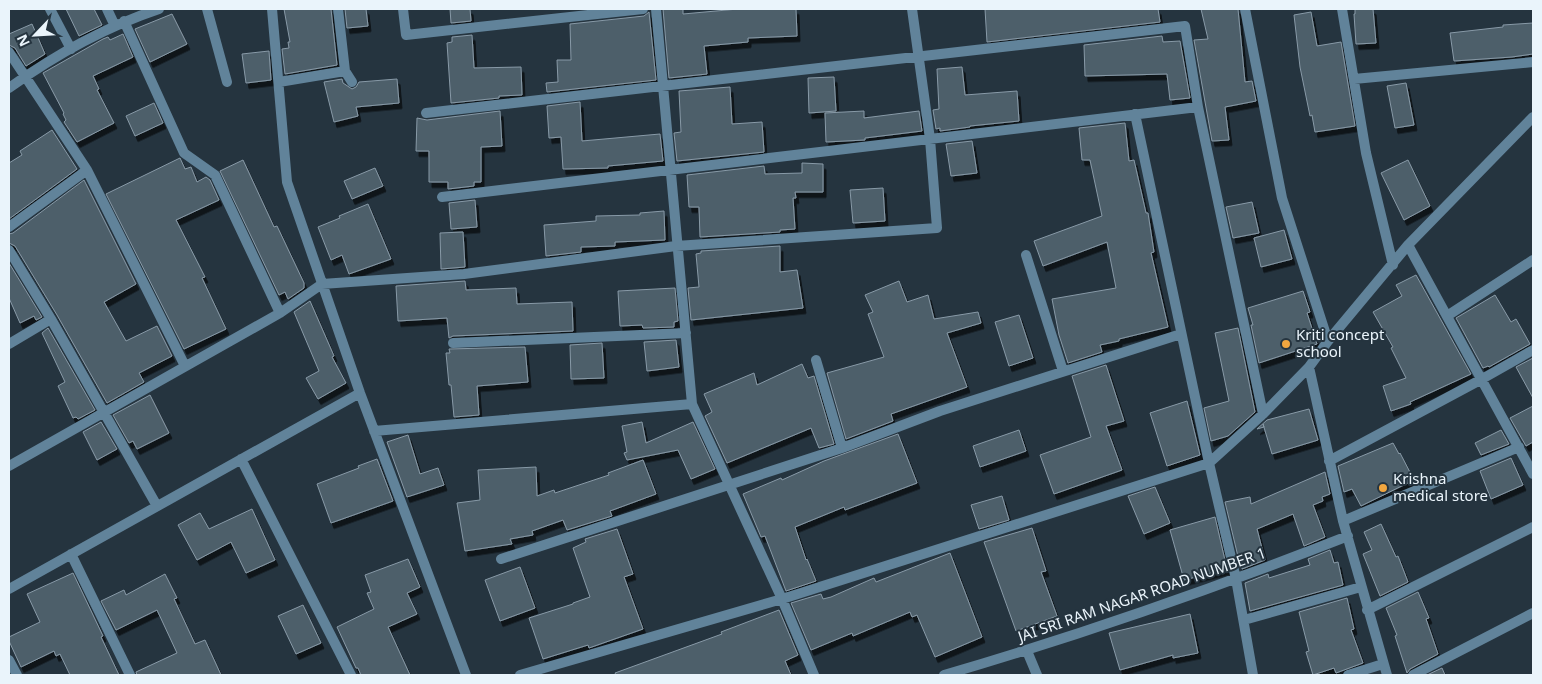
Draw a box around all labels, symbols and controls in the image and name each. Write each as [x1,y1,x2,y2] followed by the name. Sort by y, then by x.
[10,10,60,60] north arrow
[12,32,34,50] text: N
[1296,324,1385,361] place label: Kriti concept school
[1280,338,1292,350] marker: Kriti concept school
[1393,468,1488,505] place label: Krishna medical store
[1377,482,1389,494] marker: Krishna medical store
[1013,542,1268,647] street label: JAI SRI RAM NAGAR ROAD NUMBER 1

